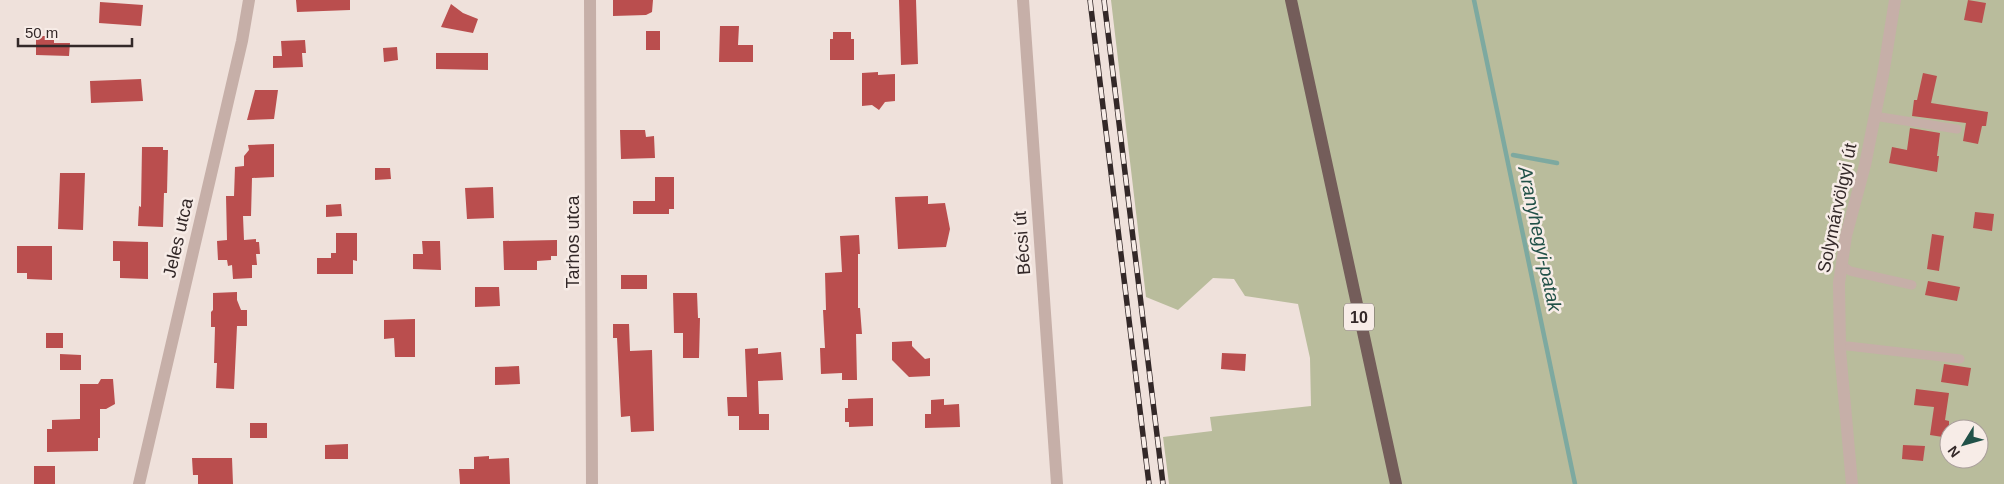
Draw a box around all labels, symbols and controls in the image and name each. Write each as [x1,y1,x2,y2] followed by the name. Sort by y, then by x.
[18,15,131,47] scale bar
[25,24,58,41] text: 50 m
[1813,141,1861,275] street label: Solymárvölgyi út
[1514,164,1566,315] water label: Aranyhegyi-patak
[563,194,583,289] street label: Tarhos utca
[159,195,197,280] street label: Jeles utca
[1010,210,1034,276] street label: Bécsi út
[1344,304,1374,330] road number: 10
[1939,419,1989,469] north arrow
[1944,443,1963,461] text: N

